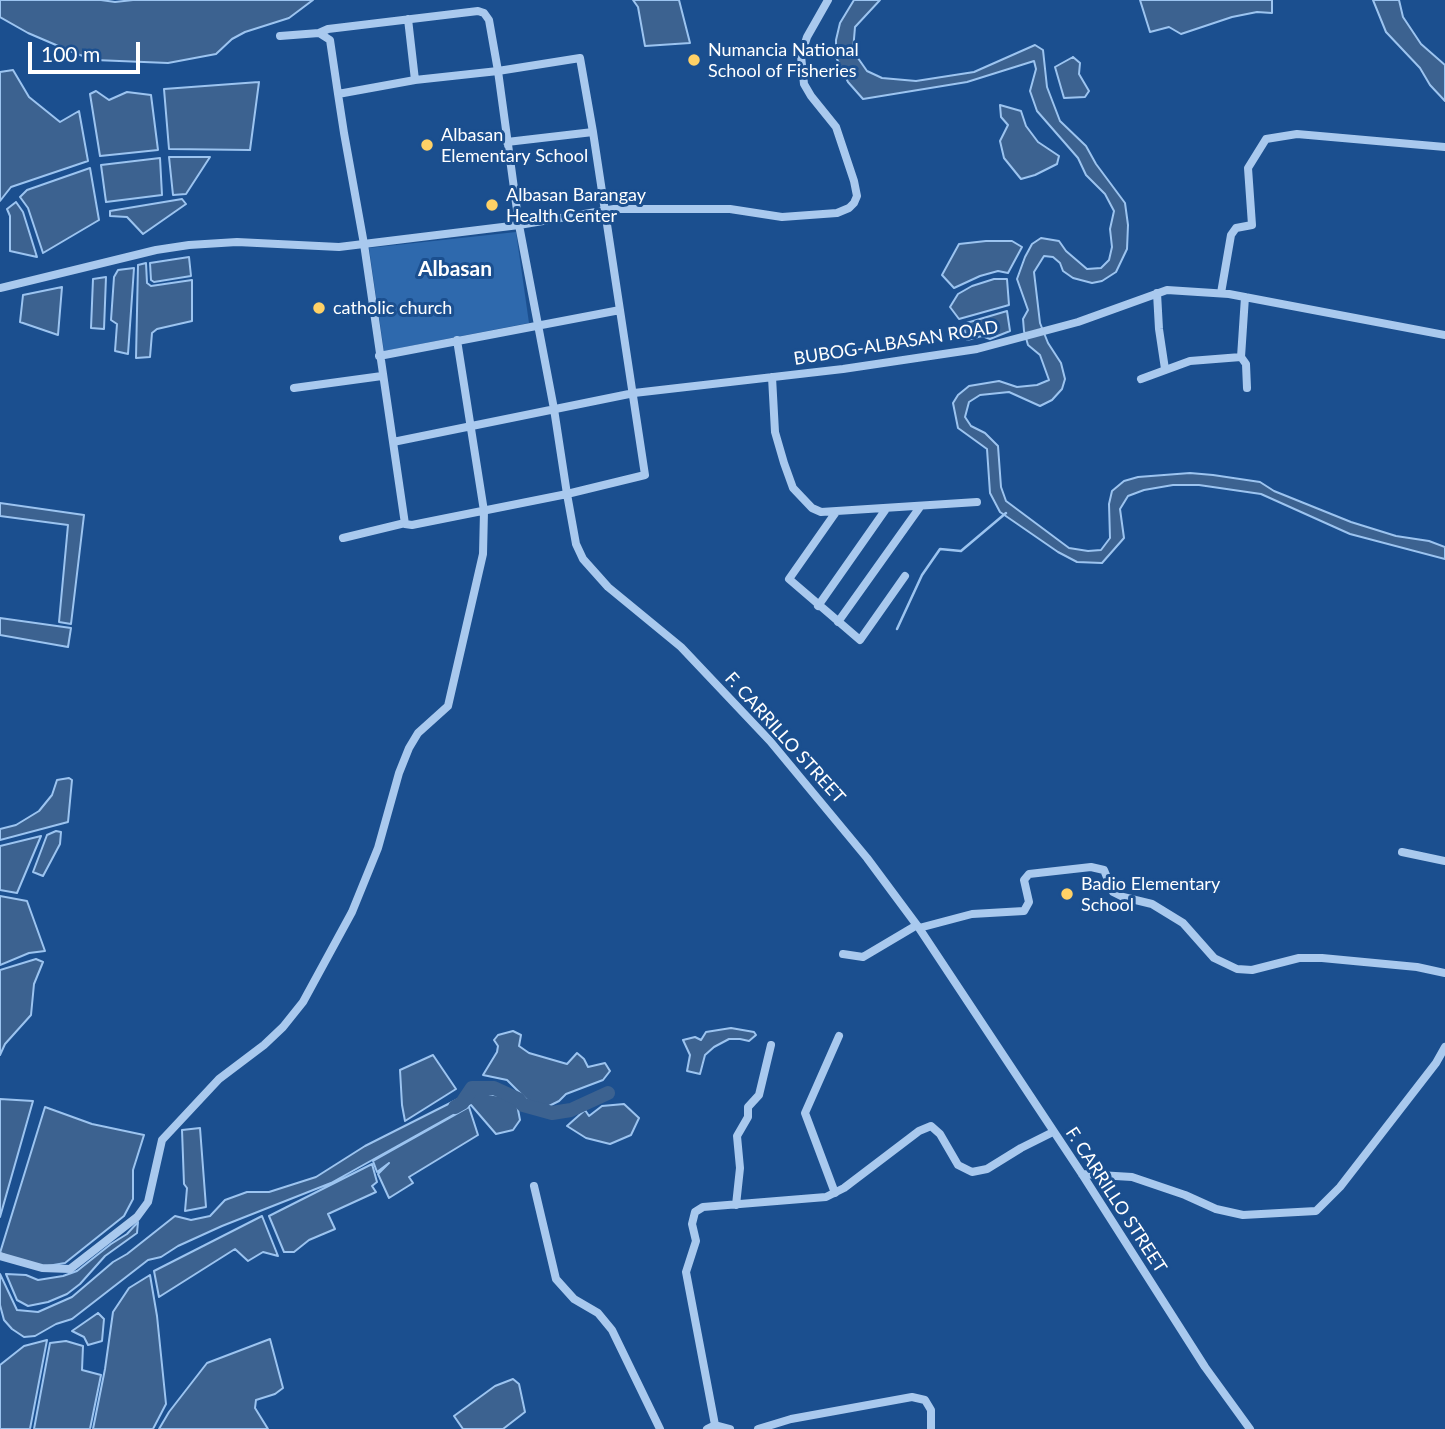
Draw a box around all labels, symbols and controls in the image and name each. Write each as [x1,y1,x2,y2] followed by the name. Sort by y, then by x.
[32,28,144,72] scale bar
[708,39,859,82] place label: Numancia National School of Fisheries
[41,41,100,66] text: 100 m
[686,52,702,68] marker: Numancia National School of Fisheries
[441,124,588,166] place label: Albasan Elementary School
[419,137,435,153] marker: Albasan Elementary School
[506,184,646,227] place label: Albasan Barangay Health Center
[484,197,500,213] marker: Albasan Barangay Health Center
[418,256,492,282] district label: Albasan
[333,297,452,319] place label: catholic church
[311,300,327,316] marker: catholic church
[792,316,1000,370] street label: BUBOG-ALBASAN ROAD
[720,668,850,808] street label: F. CARRILLO STREET
[1081,873,1220,916] place label: Badio Elementary School
[1059,886,1075,902] marker: Badio Elementary School
[1061,1123,1171,1277] street label: F. CARRILLO STREET

